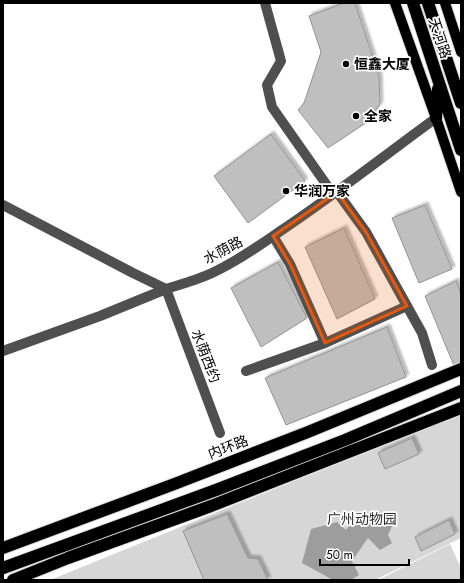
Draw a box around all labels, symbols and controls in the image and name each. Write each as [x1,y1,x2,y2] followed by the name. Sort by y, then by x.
[424,15,456,61] street label: 天河路
[354,54,410,74] place label: 恒鑫大厦
[341,59,351,69] marker: 恒鑫大厦
[364,106,392,126] place label: 全家
[351,111,361,121] marker: 全家
[294,181,350,201] place label: 华润万家
[281,186,291,196] marker: 华润万家
[200,231,246,269] street label: 水荫路
[187,326,225,386] street label: 水荫西约
[205,430,251,464] street label: 内环路
[327,509,397,529] park label: 广州动物园
[320,541,409,567] scale bar
[326,546,353,564] text: 50 m

